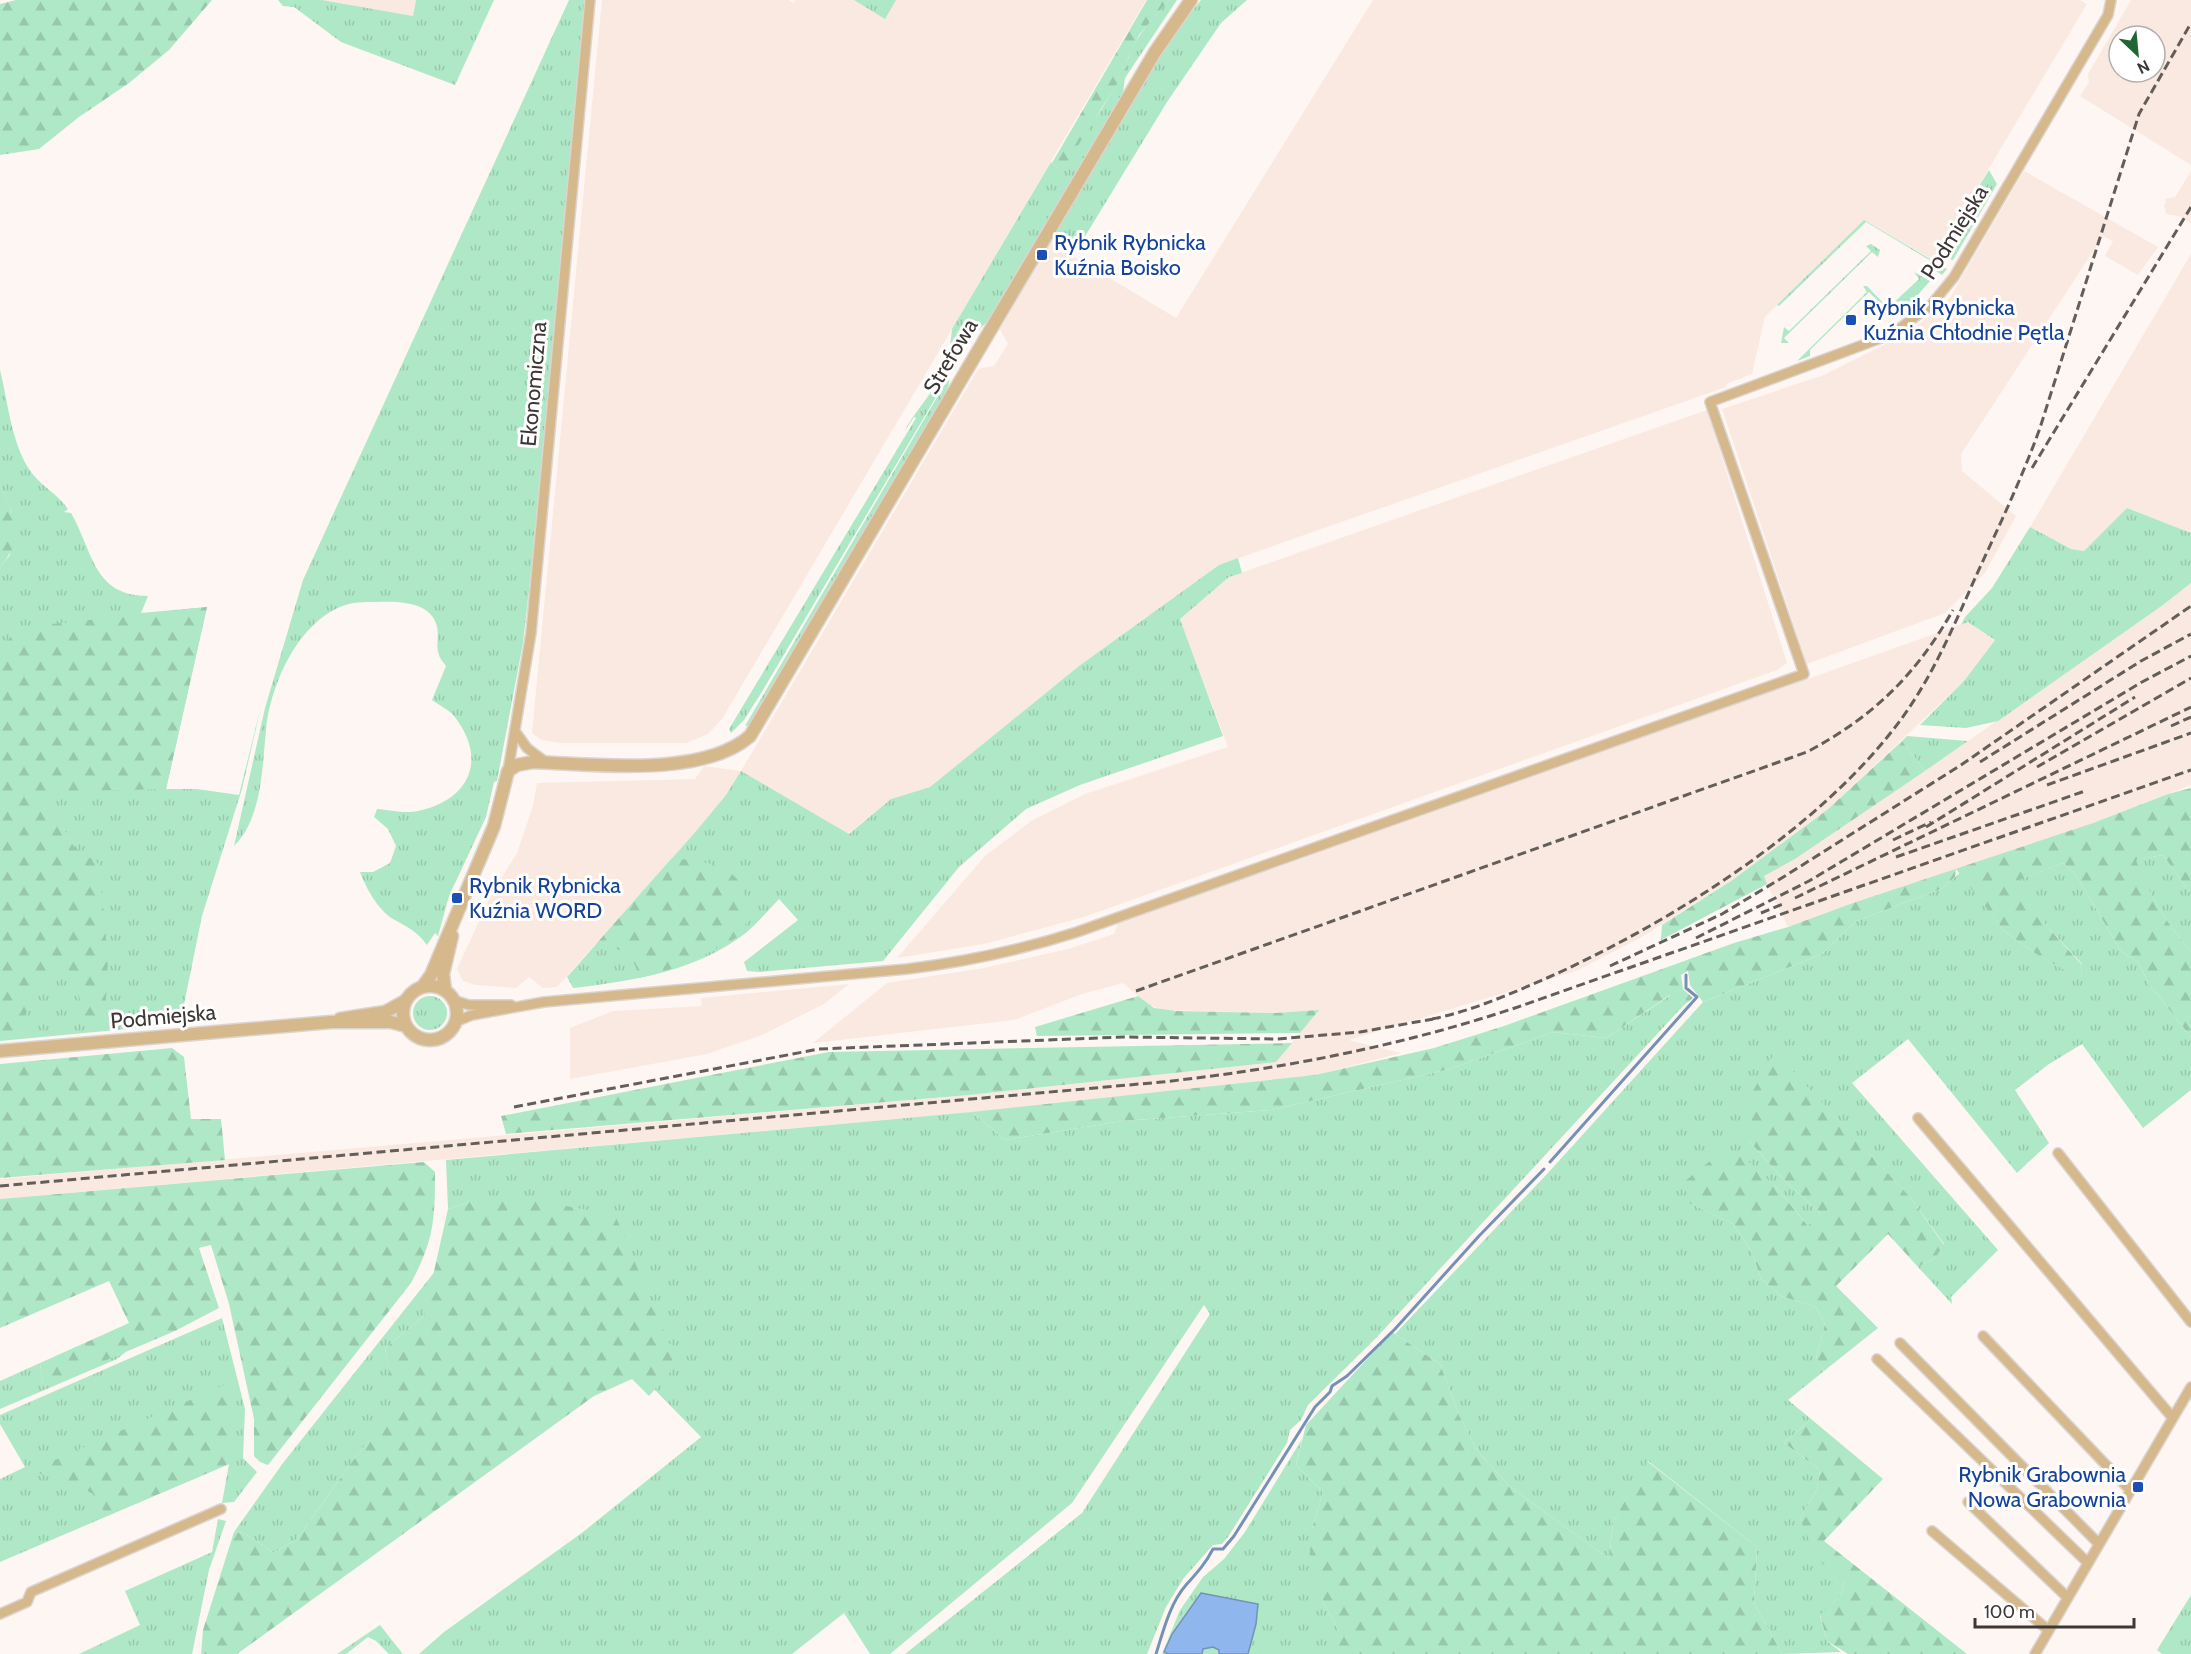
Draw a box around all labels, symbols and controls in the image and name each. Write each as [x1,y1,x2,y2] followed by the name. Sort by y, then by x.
[2107,24,2167,84] north arrow
[2134,56,2153,78] text: N
[1915,180,1994,284] street label: Podmiejska
[1054,229,1206,281] place label: Rybnik Rybnicka Kuźnia Boisko
[1035,248,1049,262] marker: Rybnik Rybnicka Kuźnia Boisko
[1863,294,2065,346] place label: Rybnik Rybnicka Kuźnia Chłodnie Pętla
[917,313,984,399] street label: Strefowa
[1844,313,1858,327] marker: Rybnik Rybnicka Kuźnia Chłodnie Pętla
[515,320,552,448] street label: Ekonomiczna
[469,872,621,924] place label: Rybnik Rybnicka Kuźnia WORD
[450,891,464,905] marker: Rybnik Rybnicka Kuźnia WORD
[109,998,217,1035] street label: Podmiejska
[1958,1461,2126,1513] place label: Rybnik Grabownia Nowa Grabownia
[2131,1480,2145,1494] marker: Rybnik Grabownia Nowa Grabownia
[1975,1591,2134,1629] scale bar
[1984,1601,2035,1623] text: 100 m

